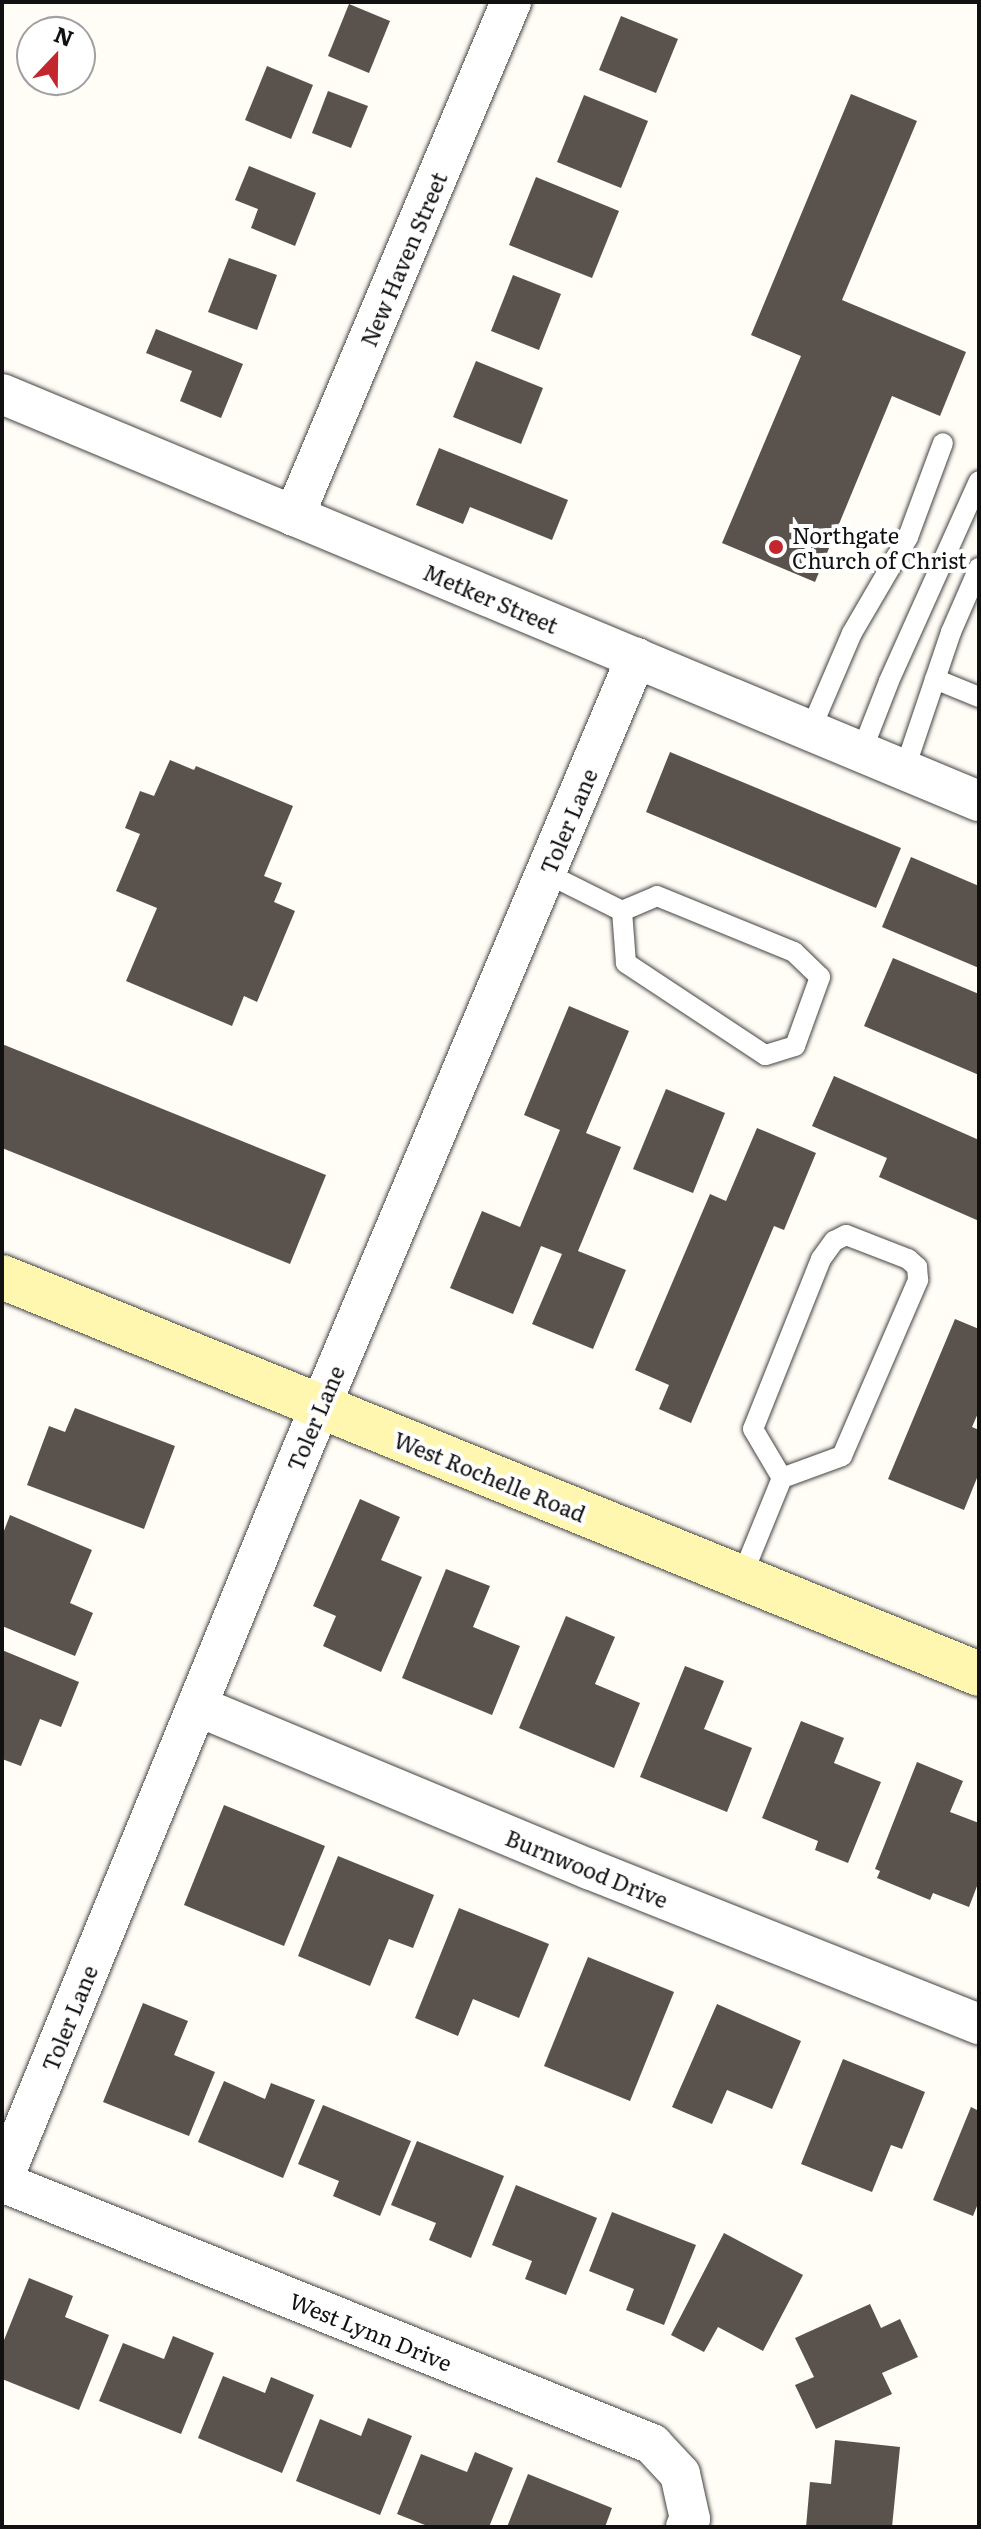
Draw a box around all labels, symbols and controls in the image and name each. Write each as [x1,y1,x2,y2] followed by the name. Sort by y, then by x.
[16,16,96,96] north arrow
[50,16,79,54] text: N
[354,168,452,350] street label: New Haven Street
[792,521,967,572] place label: Northgate Church of Christ
[767,538,785,556] marker: Northgate Church of Christ
[420,558,562,638] street label: Metker Street
[534,764,602,878] street label: Toler Lane
[281,1361,349,1475] street label: Toler Lane
[390,1425,590,1527] street label: West Rochelle Road
[502,1823,672,1913] street label: Burnwood Drive
[36,1961,102,2075] street label: Toler Lane
[286,2286,456,2376] street label: West Lynn Drive

